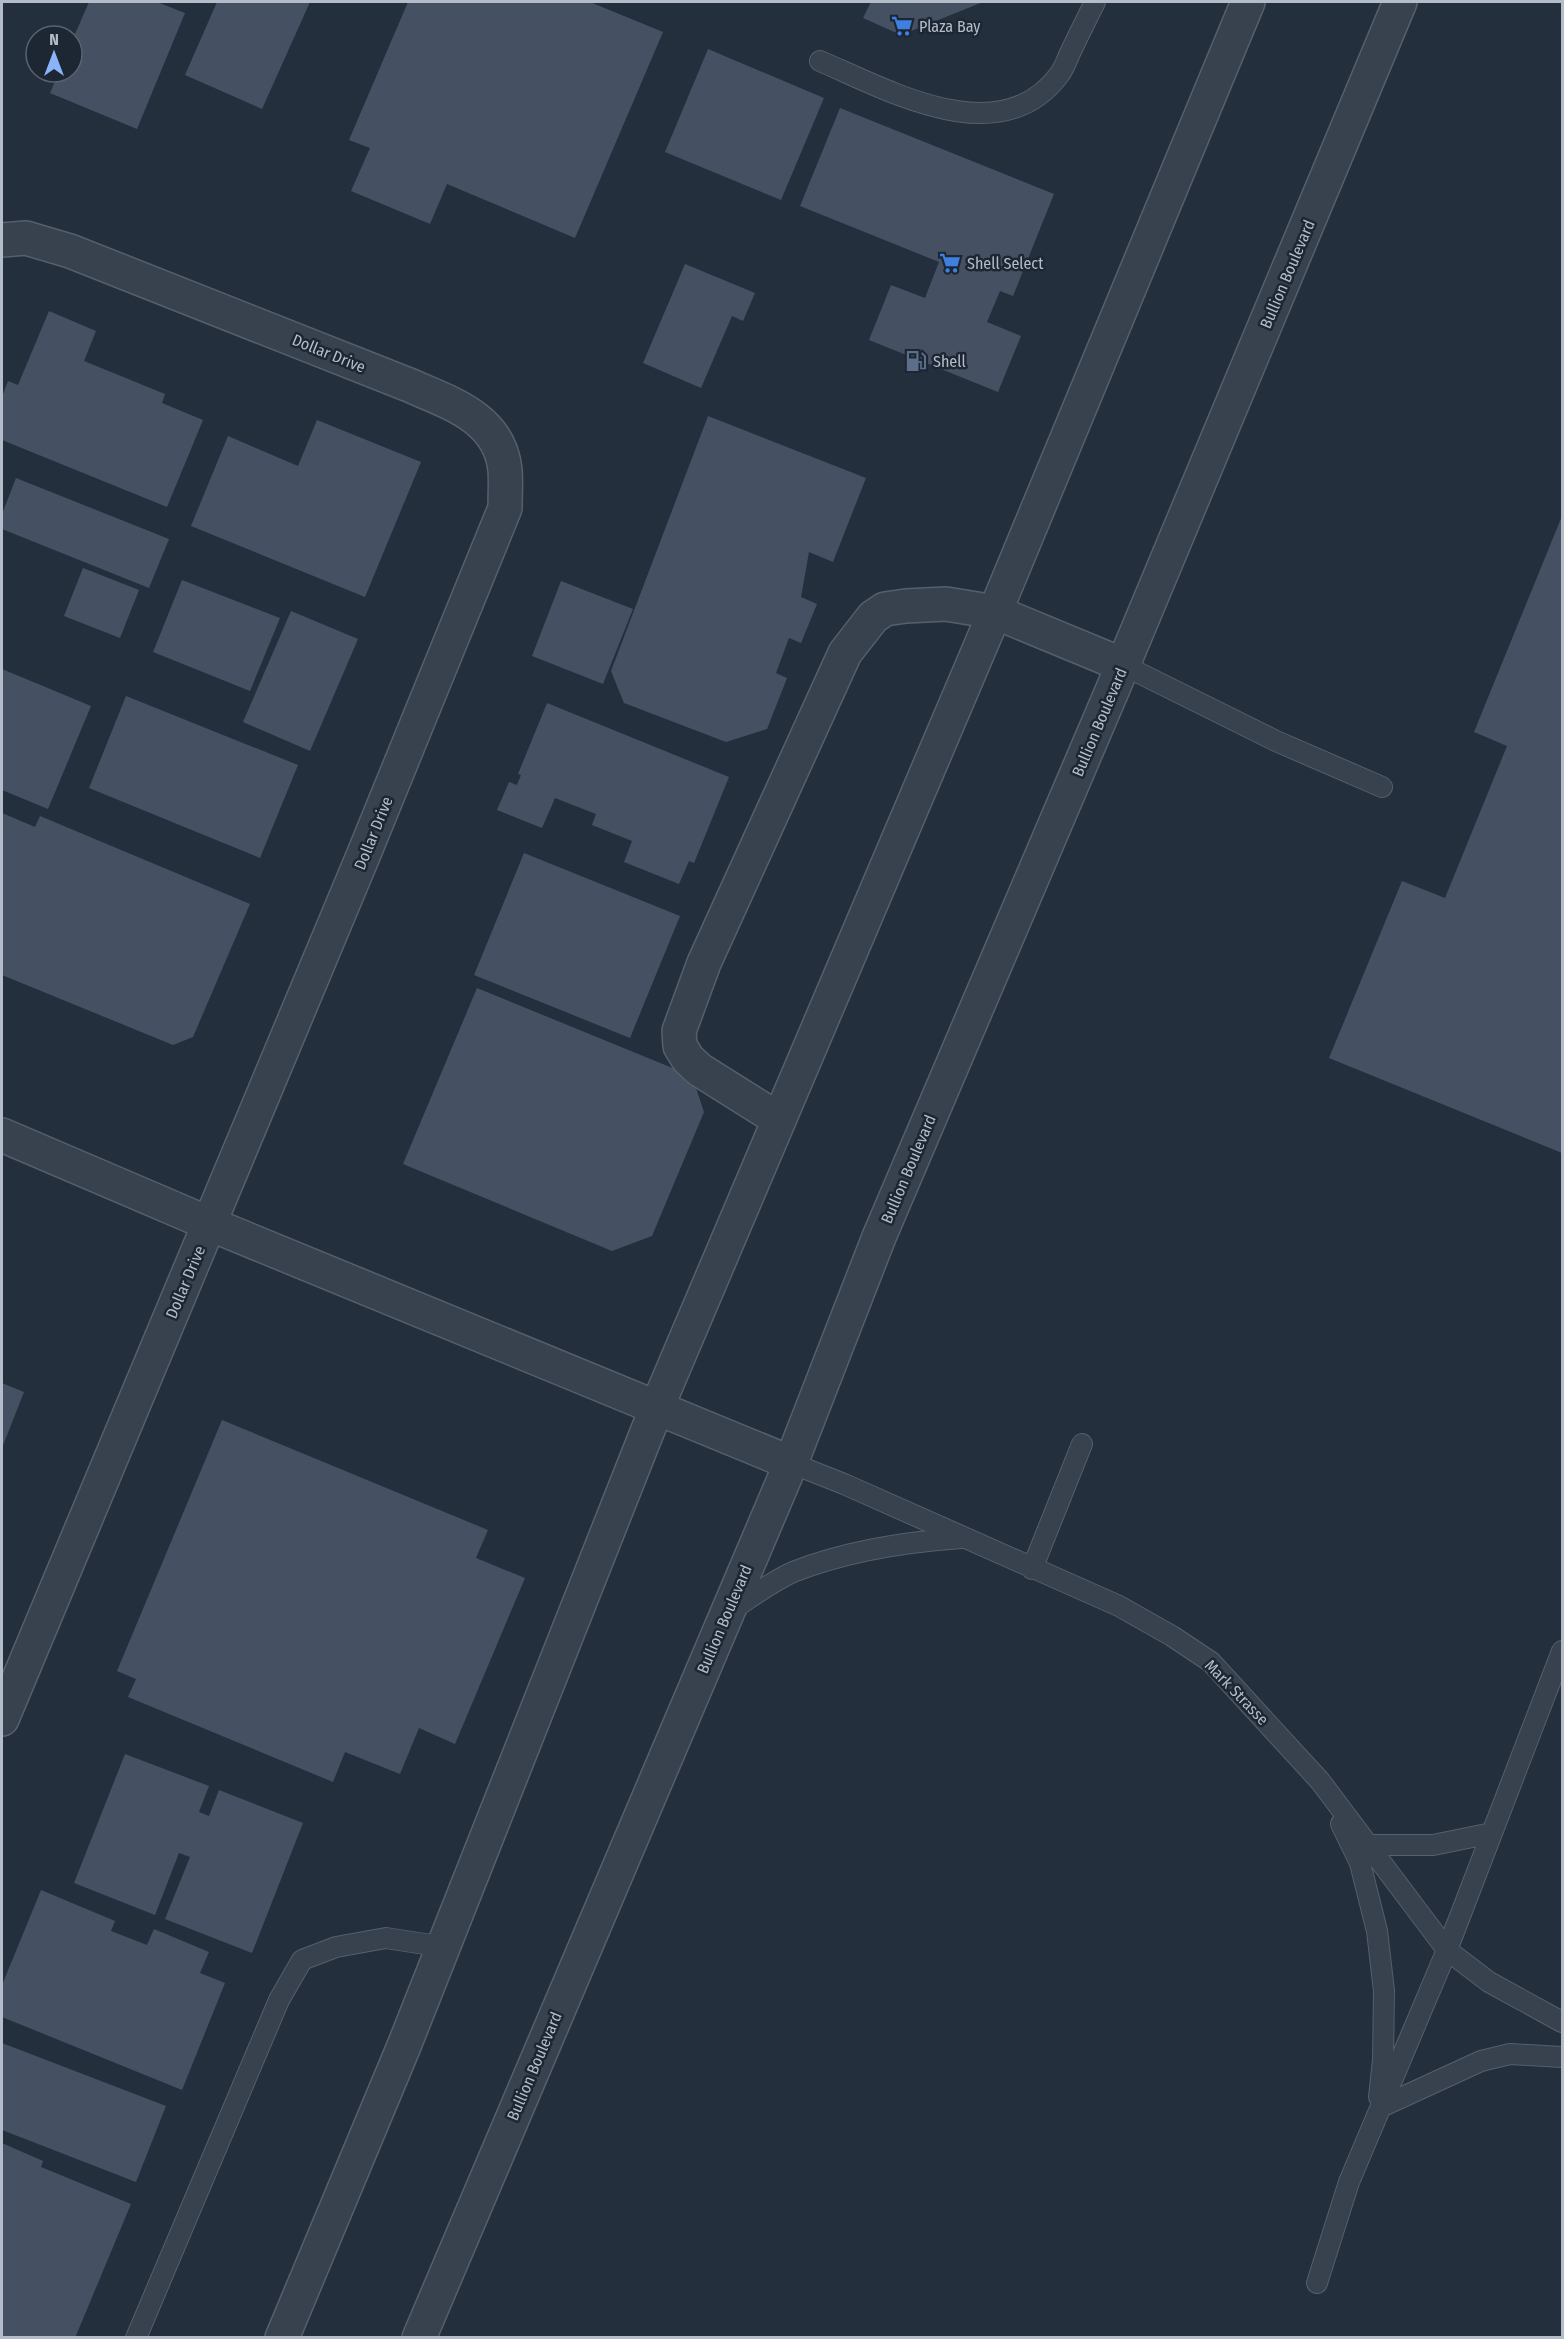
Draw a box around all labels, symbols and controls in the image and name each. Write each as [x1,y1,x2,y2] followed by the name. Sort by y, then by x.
[890,14,914,38] supermarket icon: Plaza Bay
[919,17,981,36] place label: Plaza Bay
[24,24,84,84] north arrow
[49,30,59,49] text: N
[1256,217,1319,331] street label: Bullion Boulevard
[938,251,962,275] supermarket icon: Shell Select
[967,254,1044,273] place label: Shell Select
[289,330,368,377] street label: Dollar Drive
[904,349,928,373] fuel station icon: Shell
[933,352,966,371] place label: Shell
[1068,665,1131,779] street label: Bullion Boulevard
[350,794,397,873] street label: Dollar Drive
[877,1112,940,1226] street label: Bullion Boulevard
[162,1243,209,1321] street label: Dollar Drive
[693,1562,756,1676] street label: Bullion Boulevard
[1201,1656,1273,1729] street label: Mark Strasse
[503,2009,566,2123] street label: Bullion Boulevard

